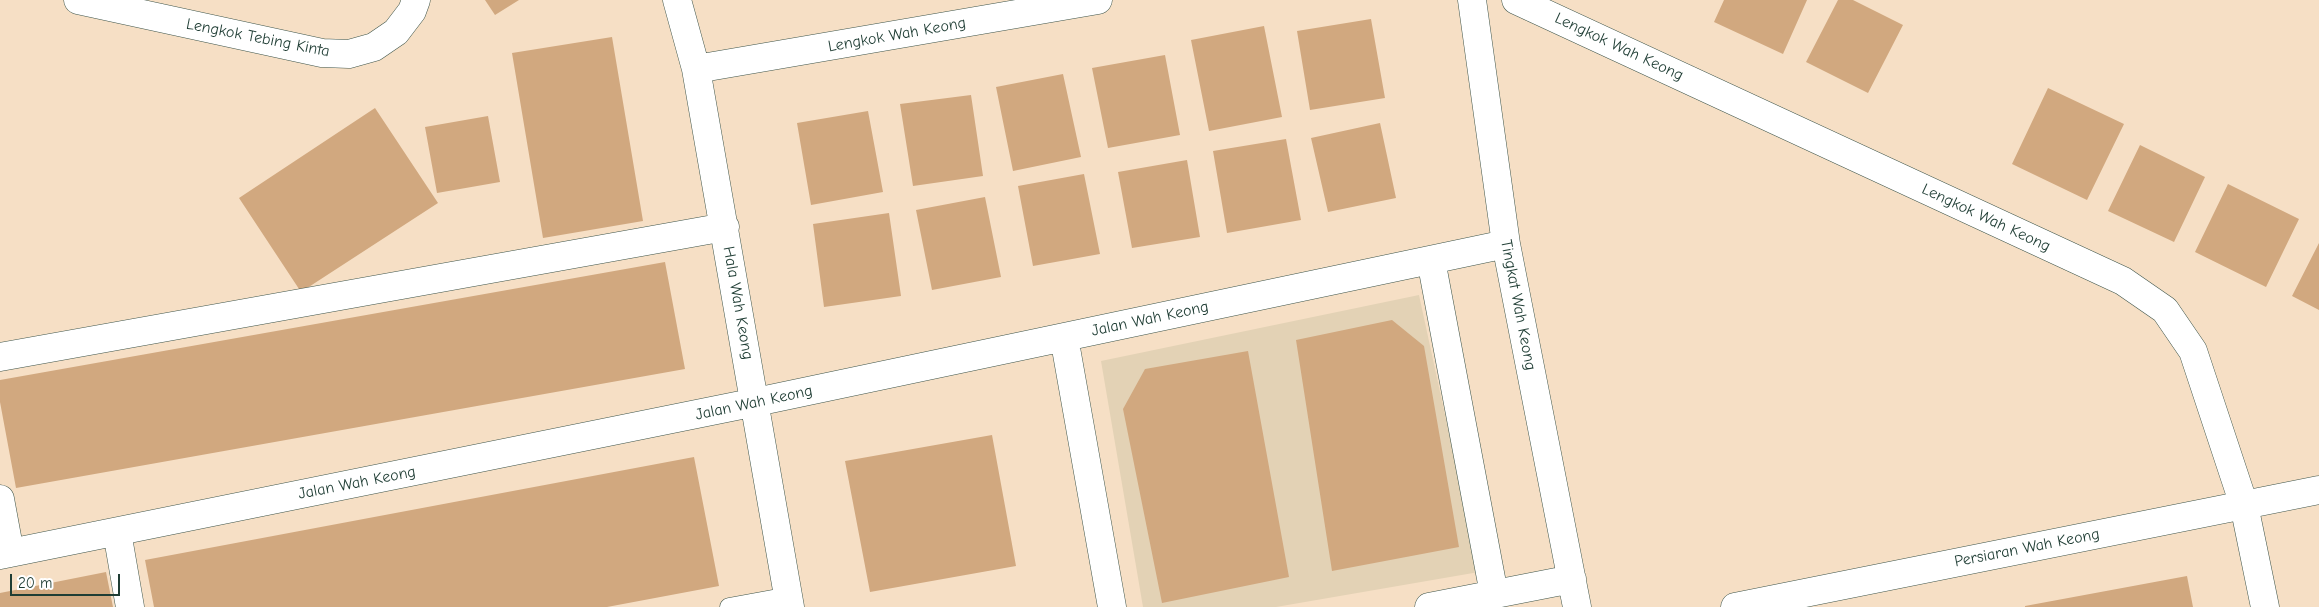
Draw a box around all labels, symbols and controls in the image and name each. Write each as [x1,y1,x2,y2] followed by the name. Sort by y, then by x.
[1552,9,1686,85] street label: Lengkok Wah Keong
[827,13,967,57] street label: Lengkok Wah Keong
[185,15,331,61] street label: Lengkok Tebing Kinta
[1919,180,2053,256] street label: Lengkok Wah Keong
[1496,238,1540,372] street label: Tingkat Wah Keong
[719,245,757,361] street label: Hala Wah Keong
[1090,297,1210,341] street label: Jalan Wah Keong
[694,381,814,425] street label: Jalan Wah Keong
[297,462,417,504] street label: Jalan Wah Keong
[1953,525,2101,571] street label: Persiaran Wah Keong
[12,564,122,596] scale bar
[18,574,52,592] text: 20 m

